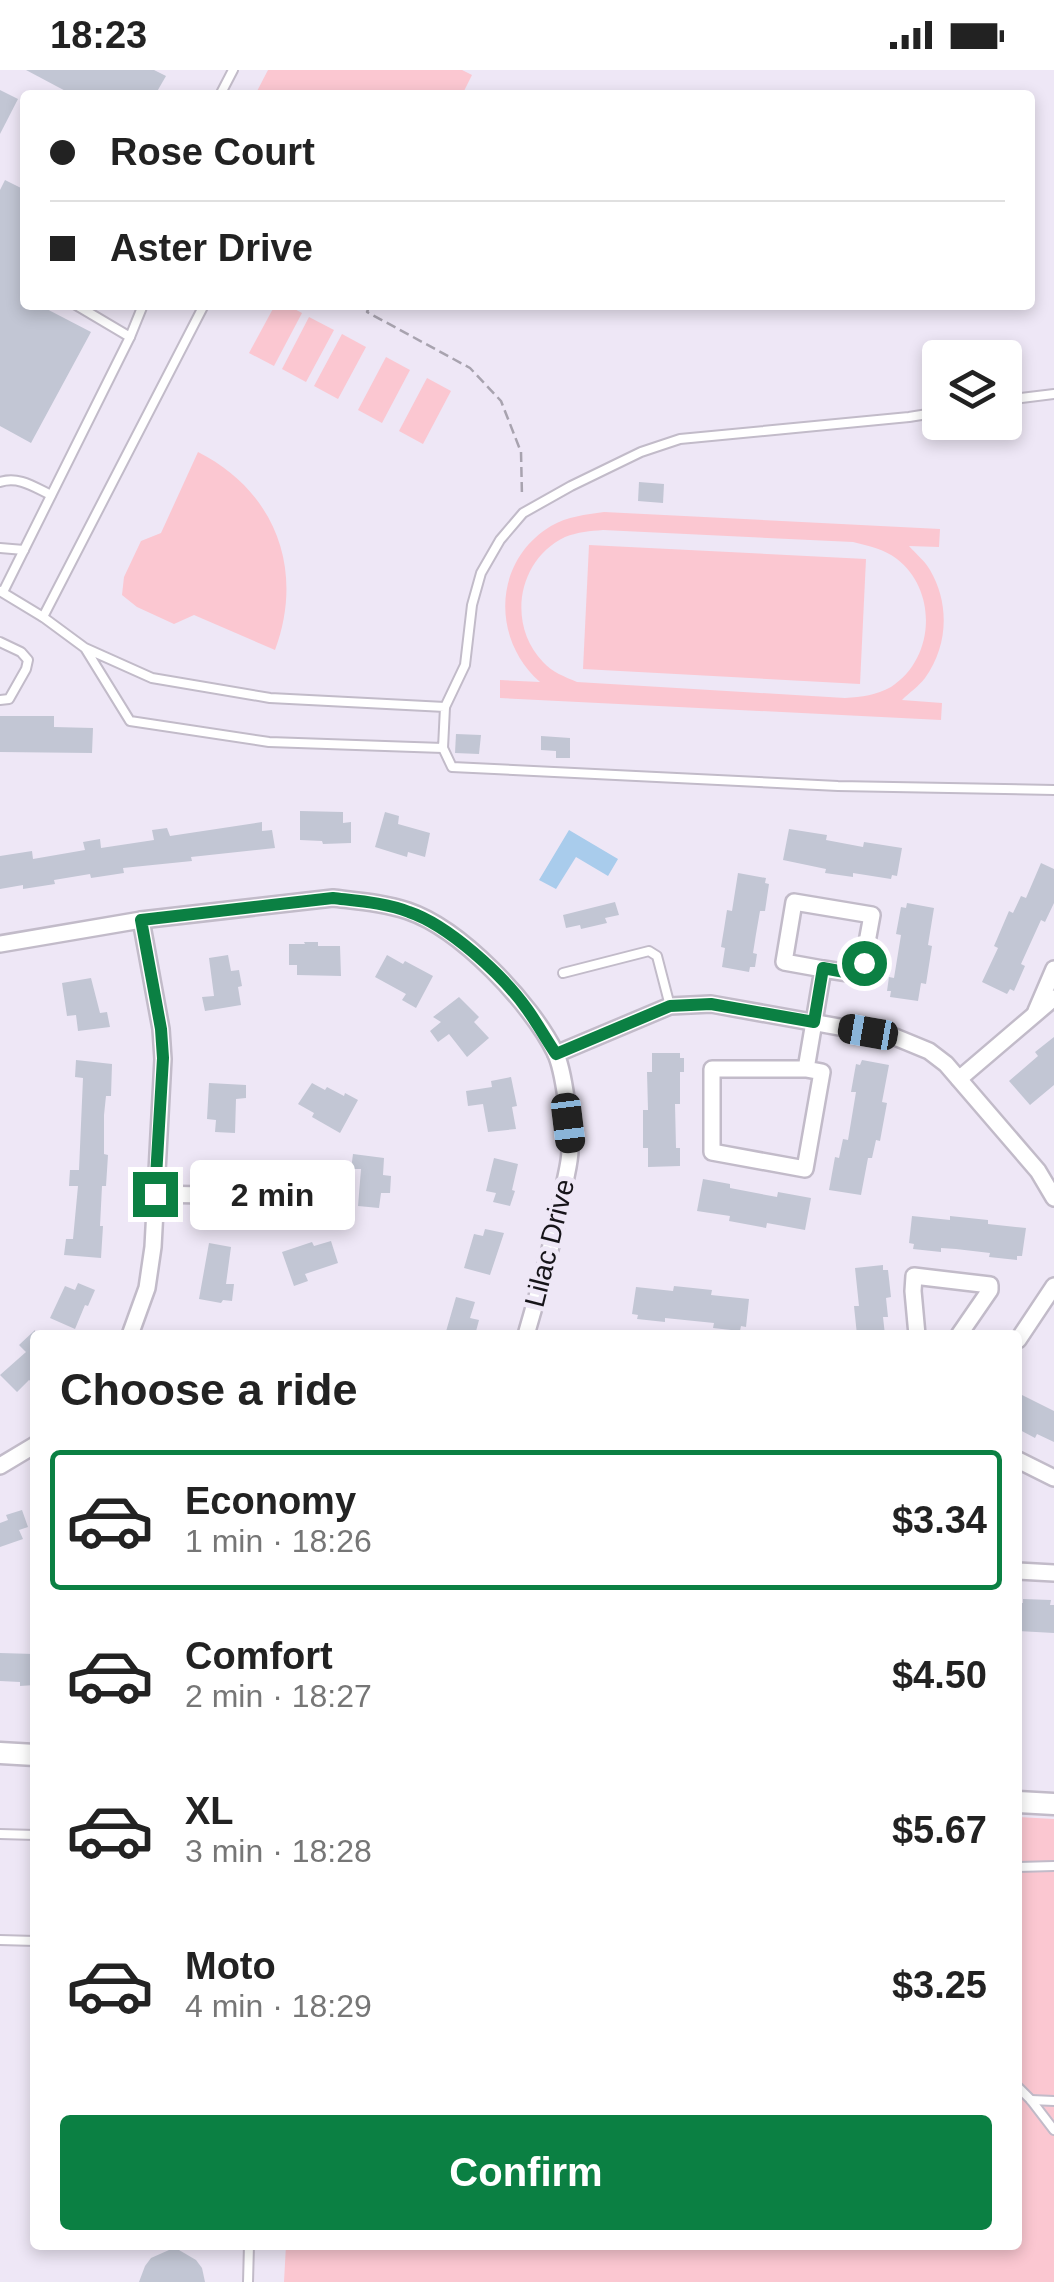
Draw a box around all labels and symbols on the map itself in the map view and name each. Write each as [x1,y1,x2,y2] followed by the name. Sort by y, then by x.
[842,941,887,986] route start
[836,1012,900,1052] car
[549,1091,587,1155] car
[190,1159,355,1229] callout: 2 min
[133,1172,178,1217] route end
[519,1176,580,1310] street label: Lilac Drive

